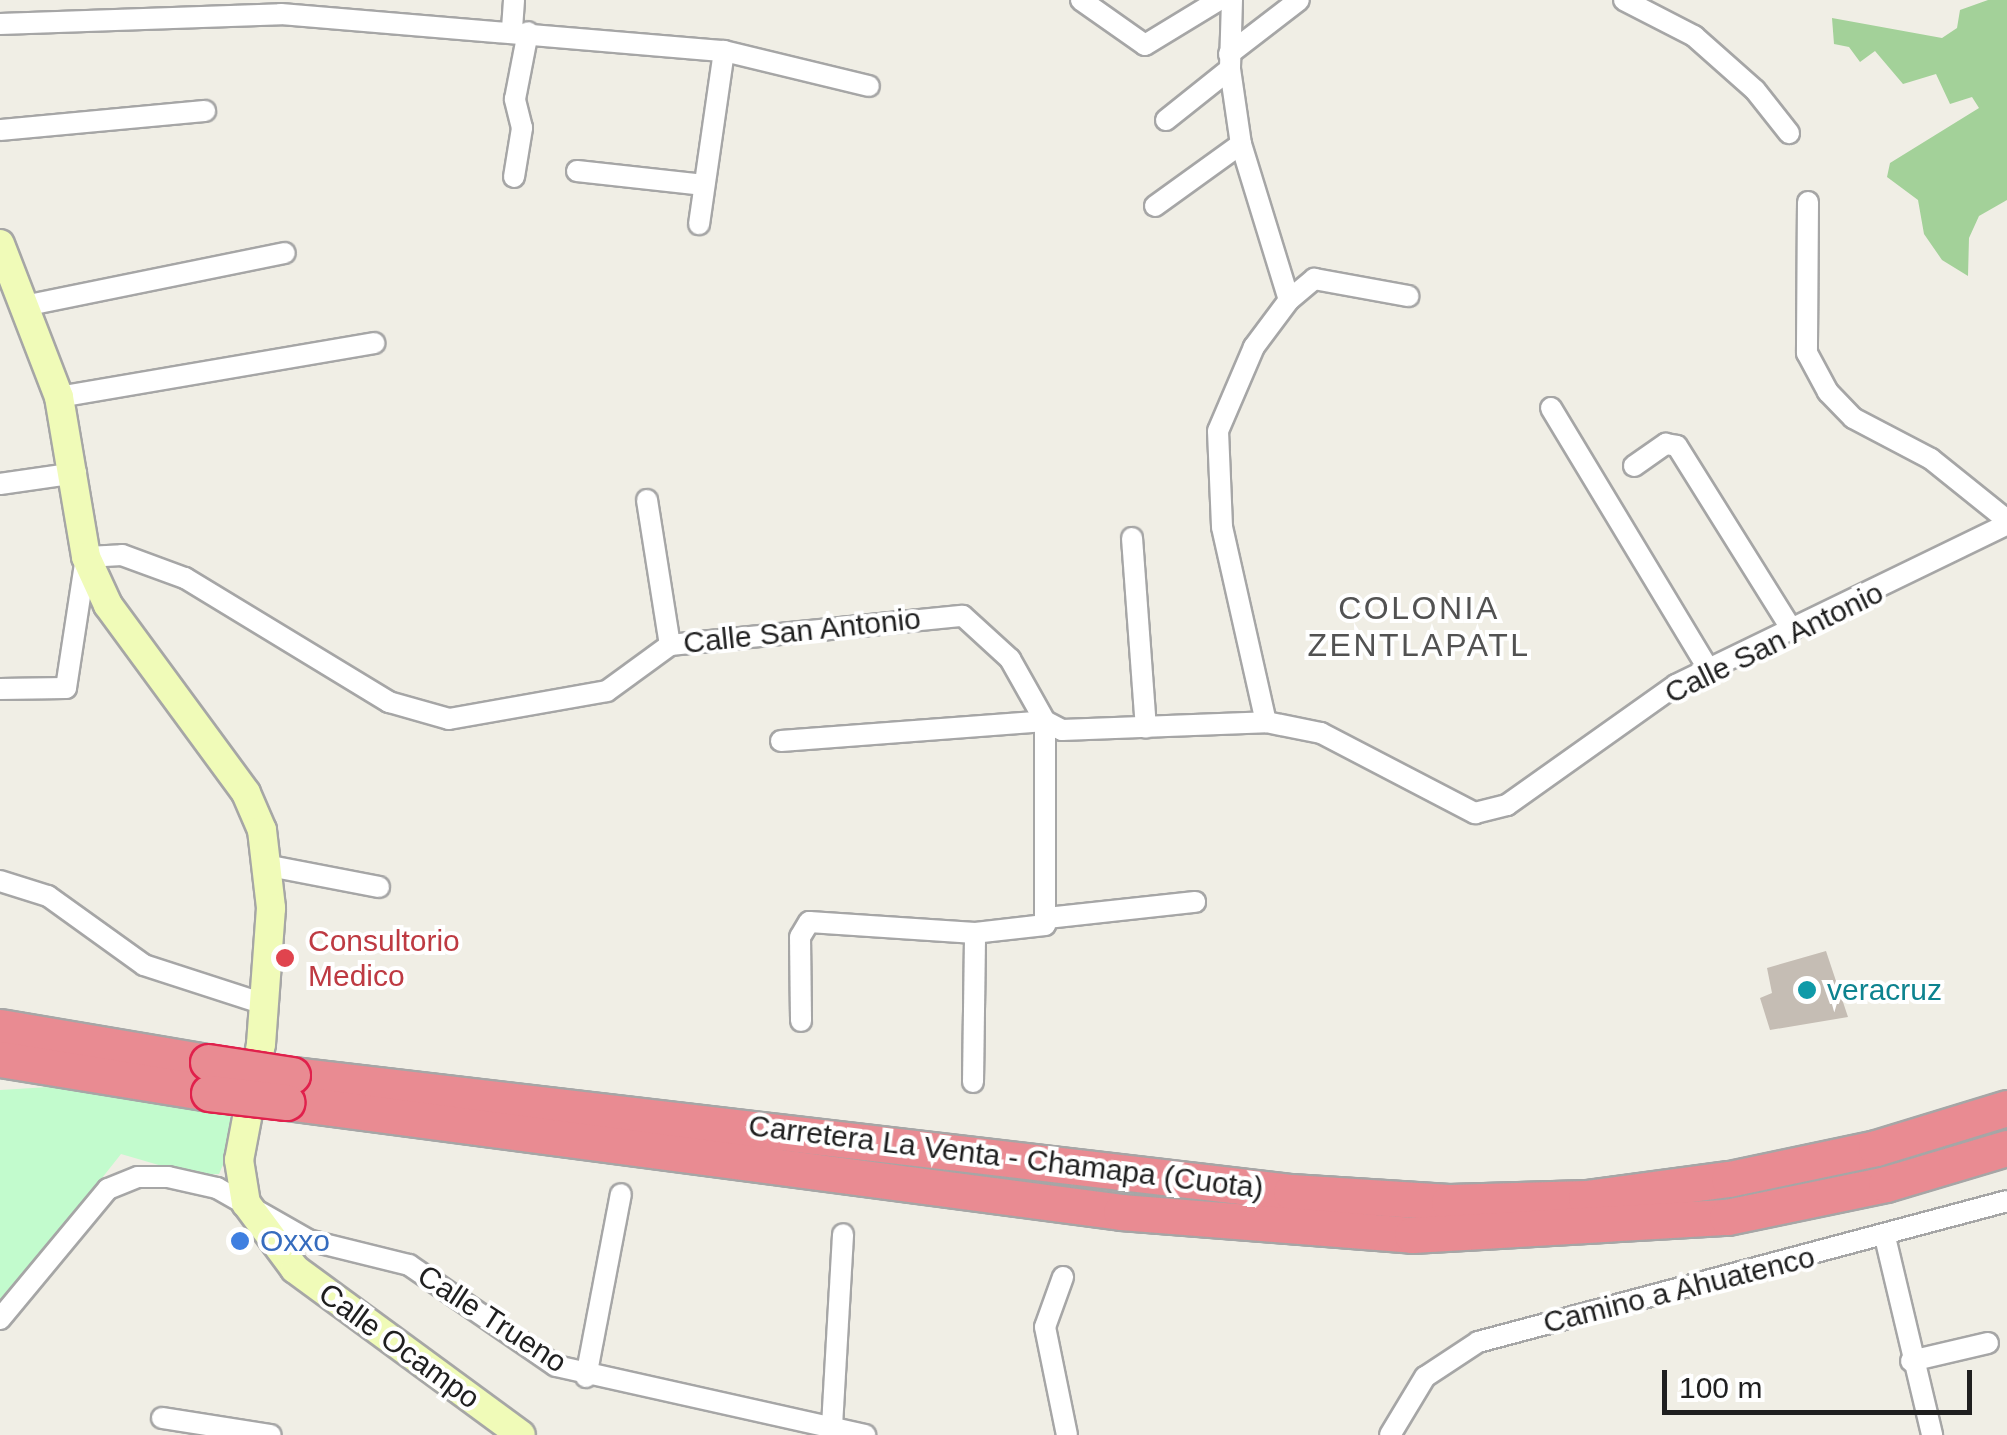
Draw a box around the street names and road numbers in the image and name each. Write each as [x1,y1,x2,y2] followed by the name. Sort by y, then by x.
[1658,574,1890,712] street label: Calle San Antonio
[681,601,923,661] street label: Calle San Antonio
[746,1108,1266,1206] street label: Carretera La Venta - Chamapa (Cuota)
[1539,1239,1819,1341] street label: Camino a Ahuatenco
[411,1257,573,1381] street label: Calle Trueno
[312,1276,486,1416] street label: Calle Ocampo

